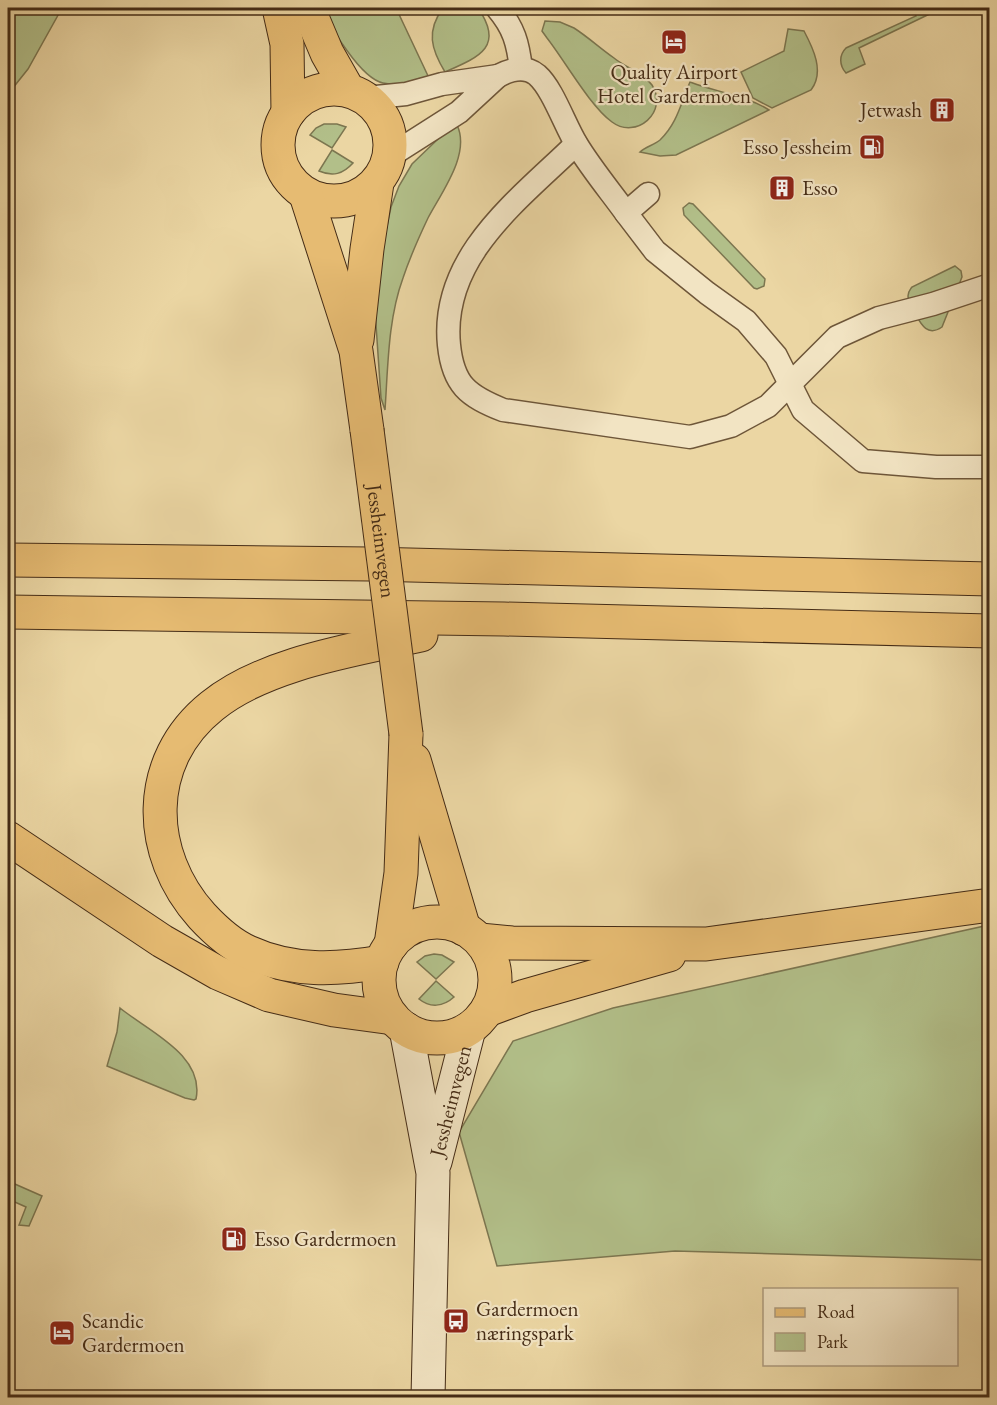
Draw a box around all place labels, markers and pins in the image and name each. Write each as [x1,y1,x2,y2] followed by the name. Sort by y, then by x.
[659,27,689,57] hotel icon: Quality Airport Hotel Gardermoen
[597,58,751,109] place label: Quality Airport Hotel Gardermoen
[927,95,957,125] building icon: Jetwash
[858,96,922,123] place label: Jetwash
[857,132,887,162] fuel station icon: Esso Jessheim
[743,133,852,160] place label: Esso Jessheim
[767,173,797,203] building icon: Esso
[802,174,838,201] place label: Esso
[219,1224,249,1254] fuel station icon: Esso Gardermoen
[254,1225,397,1252] place label: Esso Gardermoen
[476,1295,579,1346] place label: Gardermoen næringspark
[441,1306,471,1336] bus stop icon: Gardermoen næringspark
[82,1307,185,1358] place label: Scandic Gardermoen
[47,1318,77,1348] hotel icon: Scandic Gardermoen

